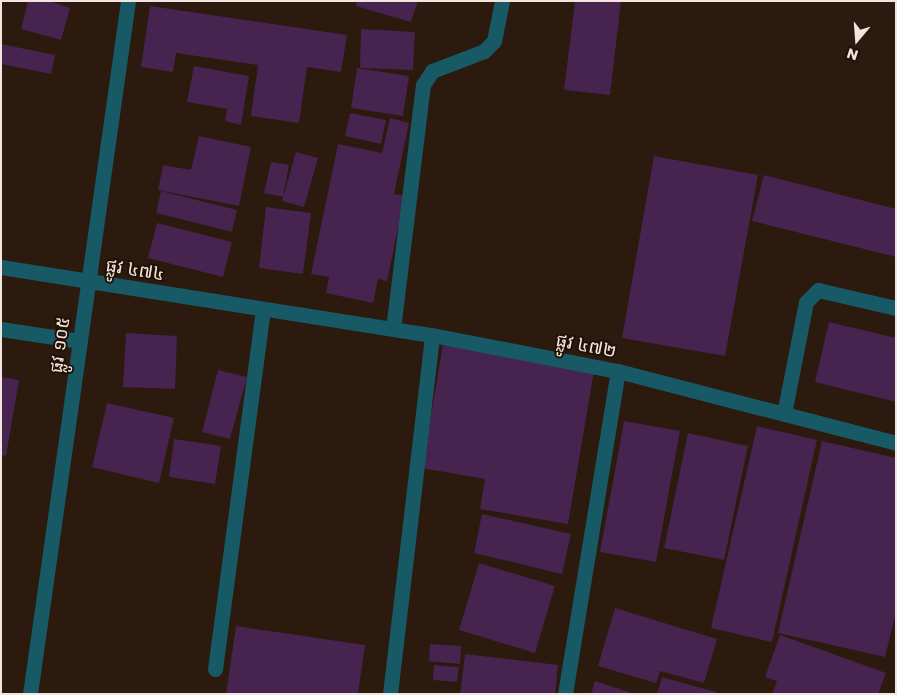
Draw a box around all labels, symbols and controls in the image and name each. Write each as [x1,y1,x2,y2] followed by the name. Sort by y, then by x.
[832,15,882,65] north arrow
[844,43,860,65] text: N
[104,255,166,285] street label: ផ្លូវ ៤៧៤
[45,316,75,374] street label: ផ្លូវ ១០៥
[554,330,618,362] street label: ផ្លូវ ៤៧២

